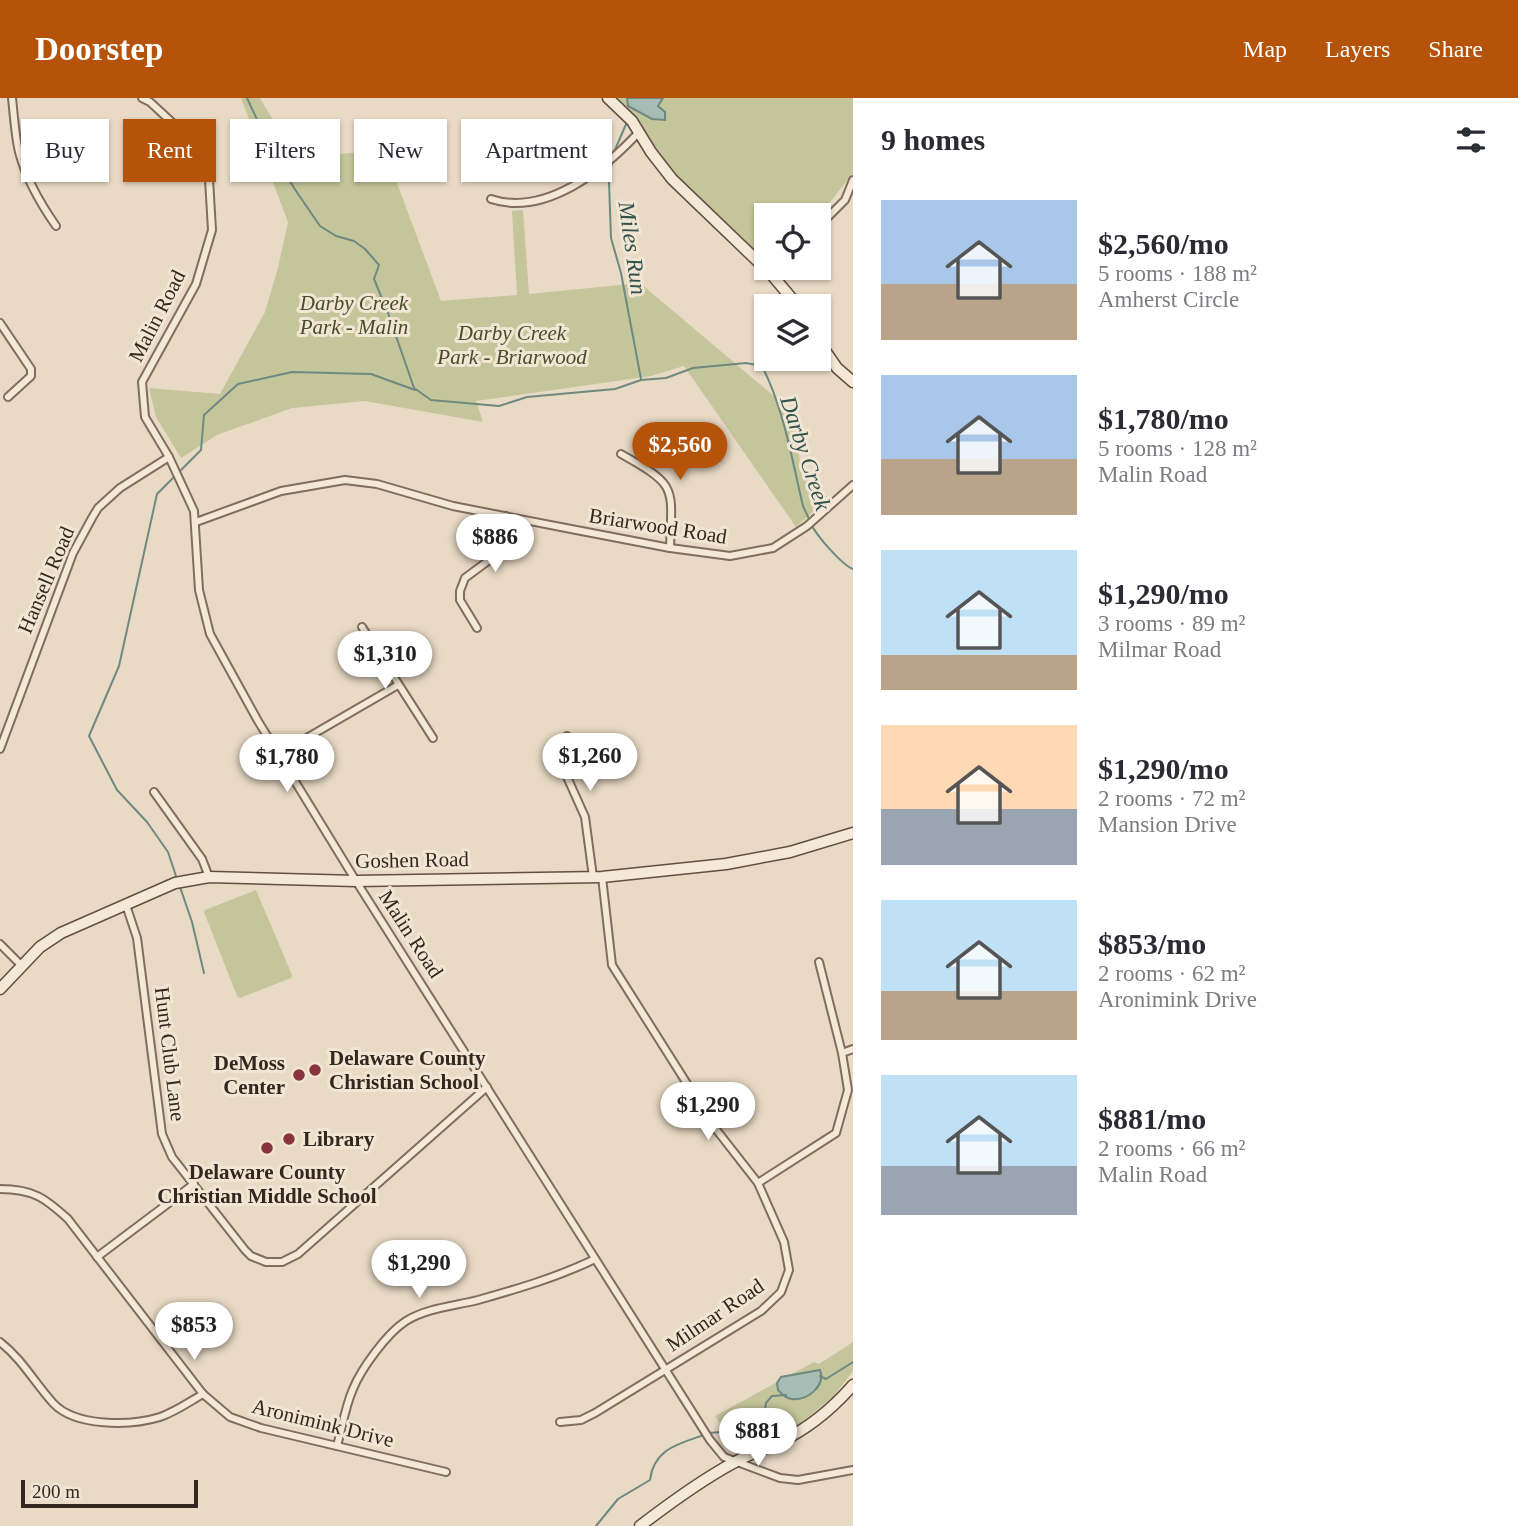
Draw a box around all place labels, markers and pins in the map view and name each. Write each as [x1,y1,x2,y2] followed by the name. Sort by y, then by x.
[623,422,737,482] pin: $2,560
[454,514,536,574] pin: $886
[328,632,442,691] pin: $1,310
[230,734,344,794] pin: $1,780
[533,734,647,793] pin: $1,260
[329,1046,486,1094] place label: Delaware County Christian School
[214,1051,285,1099] place label: DeMoss Center
[307,1062,323,1078] marker: Delaware County Christian School
[291,1067,307,1083] marker: DeMoss Center
[651,1082,765,1142] pin: $1,290
[303,1127,375,1151] place label: Library
[281,1131,297,1147] marker: Library
[259,1140,275,1156] marker: Delaware County Christian Middle School
[157,1160,377,1208] place label: Delaware County Christian Middle School
[362,1240,476,1300] pin: $1,290
[153,1302,235,1362] pin: $853
[717,1408,799,1468] pin: $881

